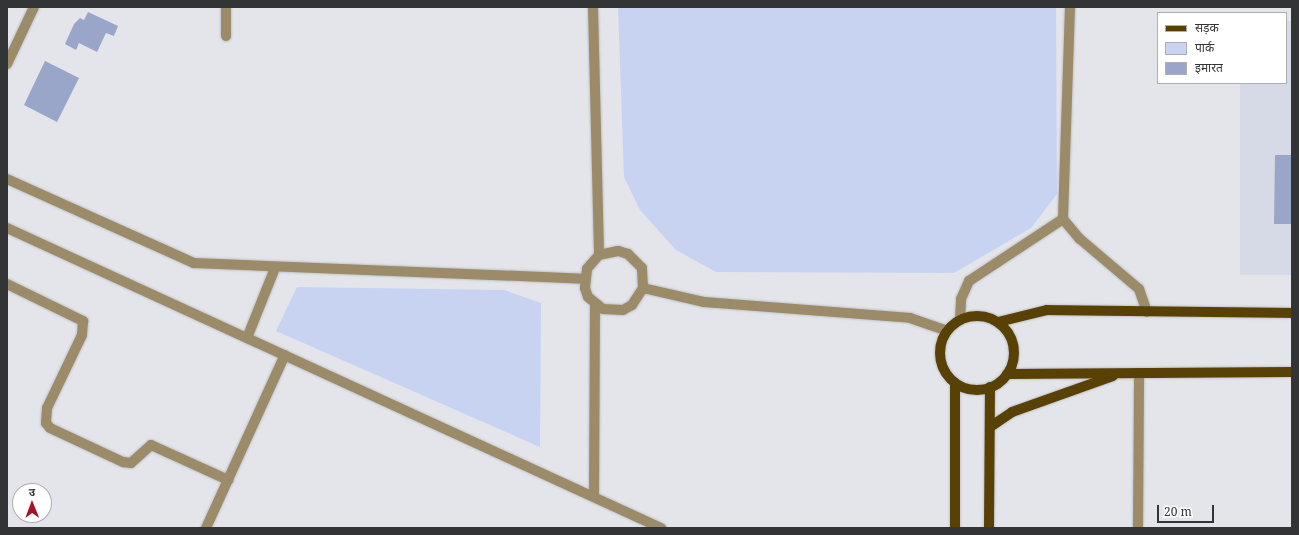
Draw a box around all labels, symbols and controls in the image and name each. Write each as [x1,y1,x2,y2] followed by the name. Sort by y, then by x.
[1157,12,1287,84] legend
[1195,19,1219,36] text: सड़क
[1195,39,1214,56] text: पार्क
[1195,59,1223,76] text: इमारत
[12,483,52,523] north arrow
[28,484,35,499] text: उ
[1159,497,1216,523] scale bar
[1164,503,1192,520] text: 20 m

